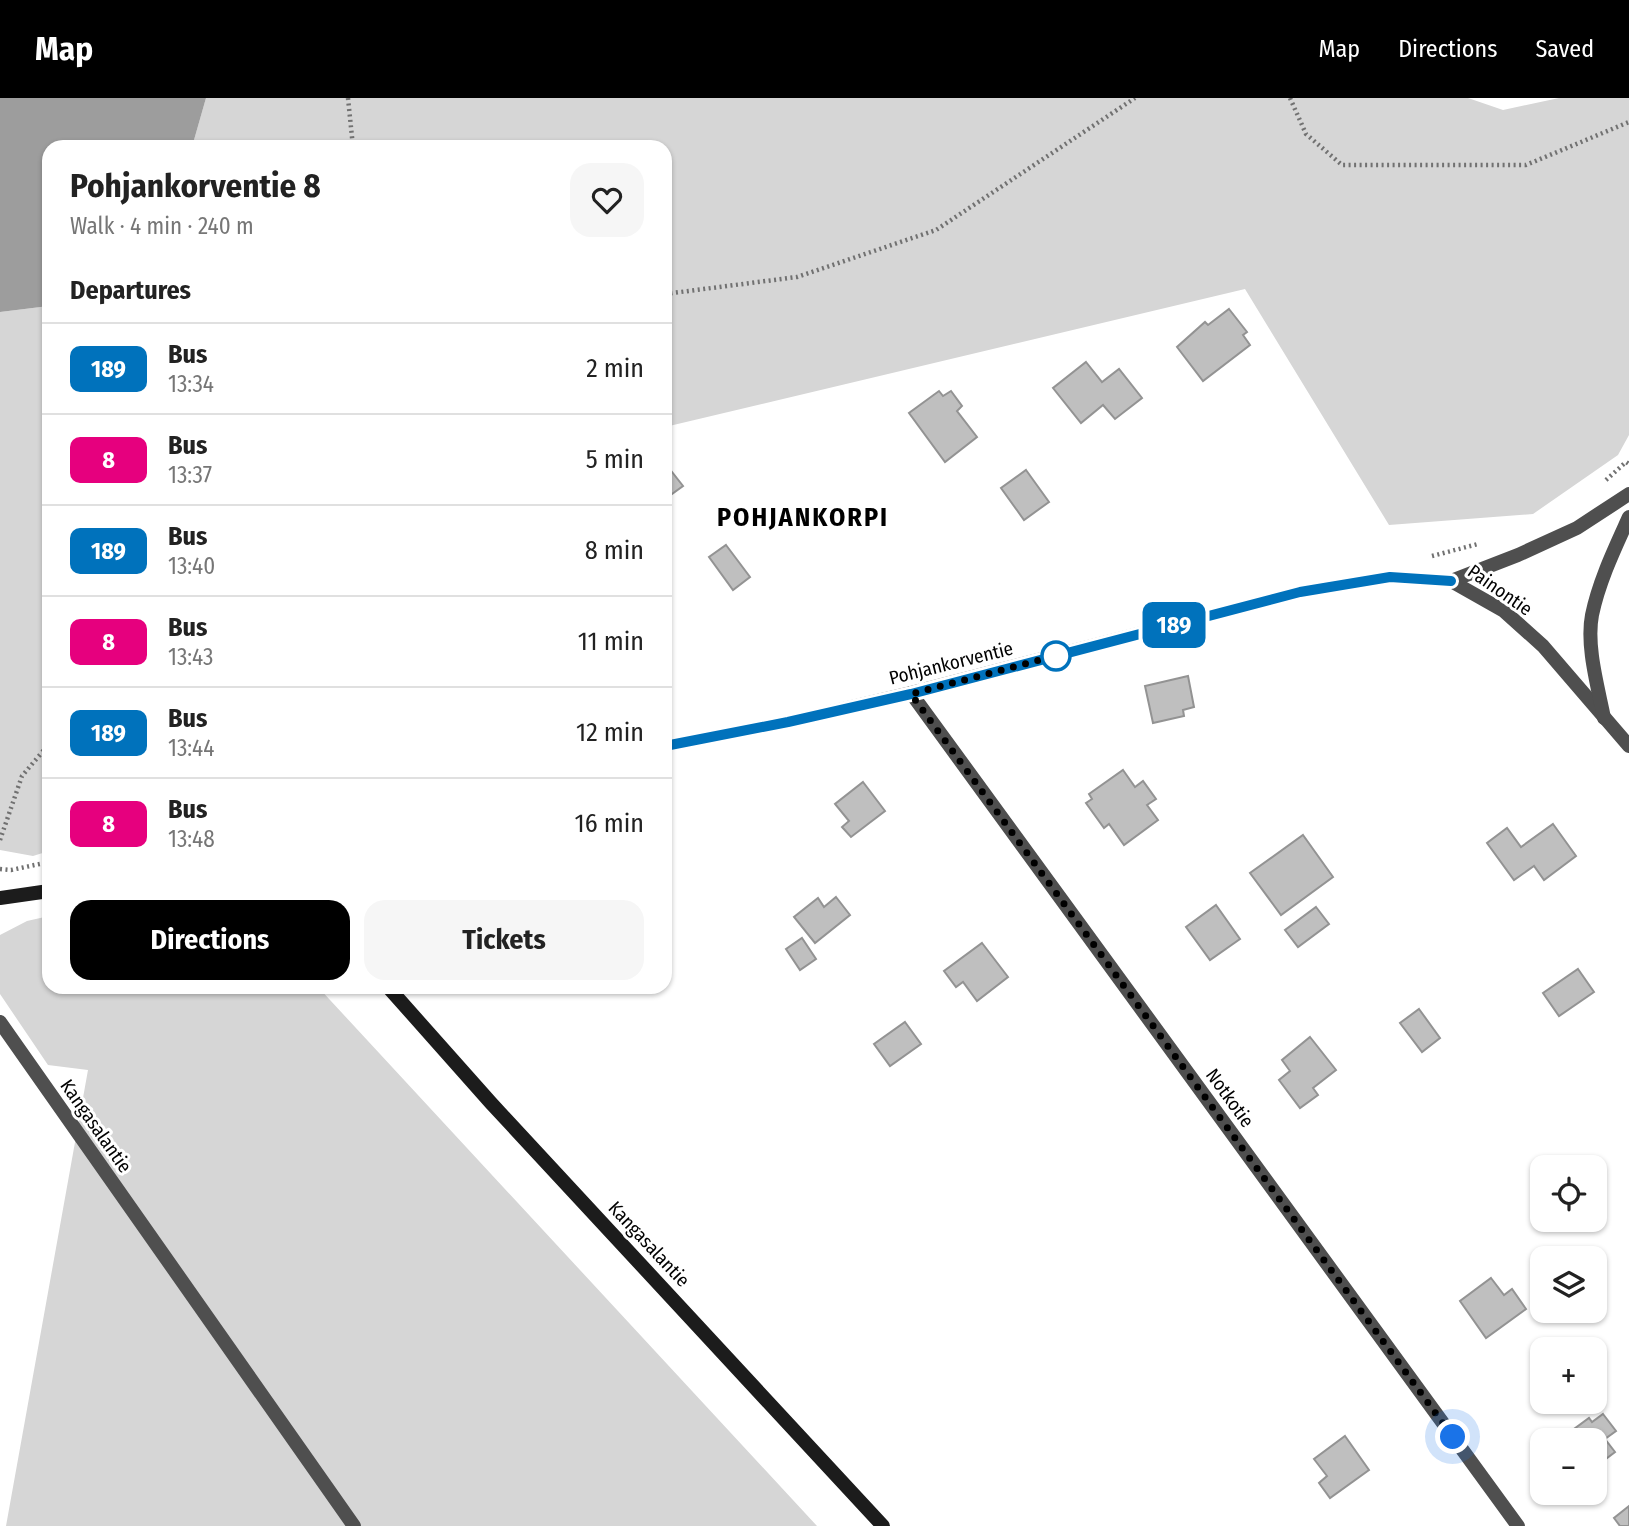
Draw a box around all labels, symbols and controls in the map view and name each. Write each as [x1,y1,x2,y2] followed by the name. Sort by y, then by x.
[35,29,93,69] text: Map
[1319,35,1360,63] text: Map
[1398,35,1497,63] text: Directions
[1535,35,1594,63] text: Saved
[570,163,644,237] button: heart
[70,166,321,206] text: Pohjankorventie 8
[70,212,254,240] text: Walk · 4 min · 240 m
[70,275,191,306] text: Departures
[168,339,207,370] text: Bus
[586,353,644,384] text: 2 min
[91,355,126,383] text: 189
[168,370,214,398] text: 13:34
[168,430,207,461] text: Bus
[586,444,644,475] text: 5 min
[102,446,115,474] text: 8
[168,461,212,489] text: 13:37
[717,502,889,533] district label: POHJANKORPI
[168,521,207,552] text: Bus
[585,535,644,566] text: 8 min
[91,537,126,565] text: 189
[168,552,215,580] text: 13:40
[1463,560,1537,620] street label: Painontie
[1134,602,1214,648] line badge: 189
[1157,611,1191,639] text: 189
[168,612,207,643] text: Bus
[578,626,644,657] text: 11 min
[102,628,115,656] text: 8
[887,636,1015,690] street label: Pohjankorventie
[1041,641,1071,671] unlabelled marker
[168,643,213,671] text: 13:43
[168,703,207,734] text: Bus
[576,717,644,748] text: 12 min
[91,719,126,747] text: 189
[168,734,214,762] text: 13:44
[168,794,207,825] text: Bus
[575,808,644,839] text: 16 min
[102,810,115,838] text: 8
[168,825,215,853] text: 13:48
[70,900,350,980] button: Directions
[364,900,644,980] button: Tickets
[1201,1064,1259,1132] street label: Notkotie
[55,1075,137,1177] street label: Kangasalantie
[1530,1155,1607,1505] map controls
[1530,1155,1607,1232] button: locate
[604,1196,694,1292] street label: Kangasalantie
[1530,1246,1607,1323] button: layers
[1530,1337,1607,1414] button: +
[1435,1419,1470,1454] your location
[1530,1428,1607,1505] button: −

